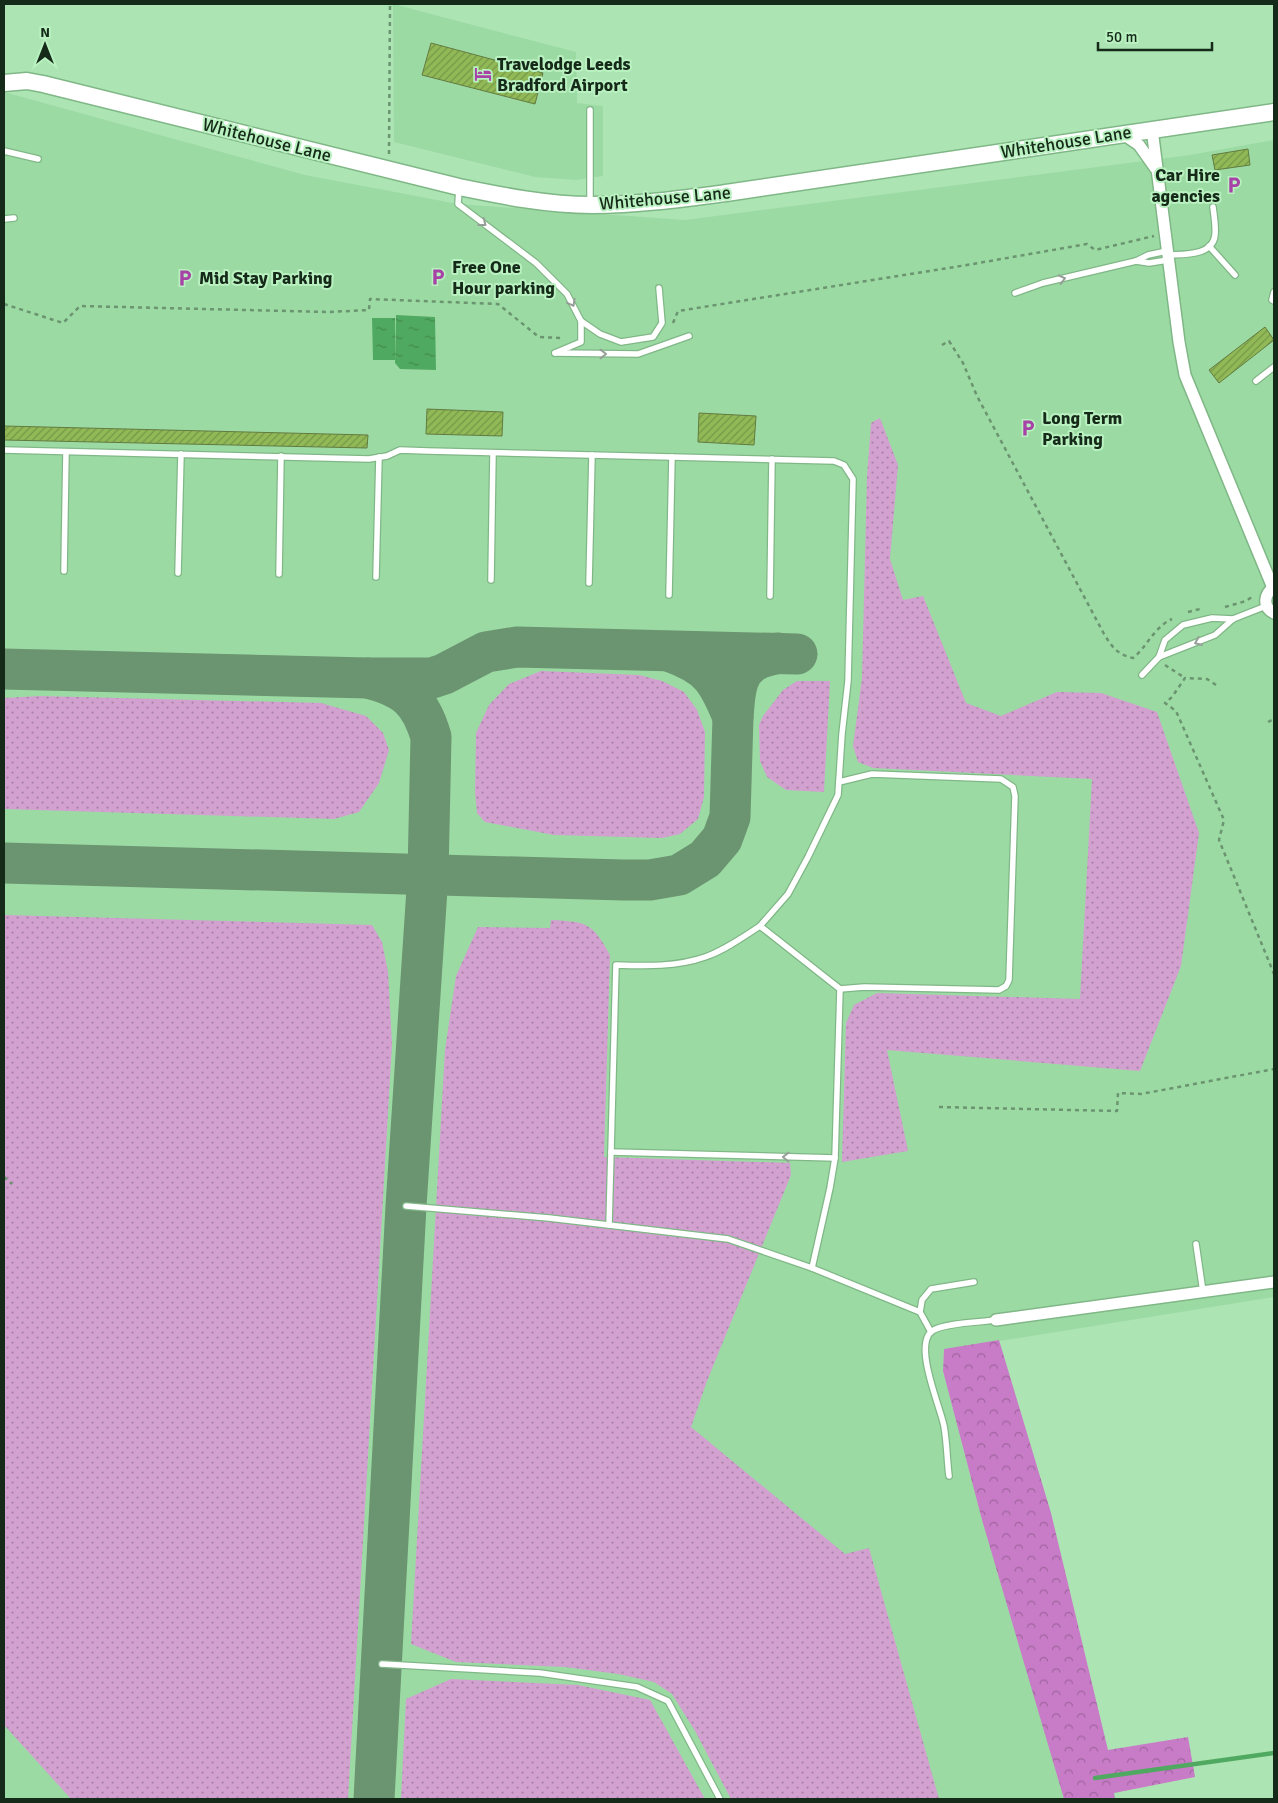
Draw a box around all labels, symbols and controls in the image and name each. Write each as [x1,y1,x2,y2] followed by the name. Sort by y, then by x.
[20,20,70,70] north arrow
[1098,20,1212,52] scale bar
[40,24,50,41] text: N
[1106,28,1137,46] text: 50 m
[497,53,631,96] place label: Travelodge Leeds Bradford Airport
[473,64,493,84] hotel icon: Travelodge Leeds Bradford Airport
[200,113,334,167] street label: Whitehouse Lane
[999,121,1133,163] street label: Whitehouse Lane
[1151,164,1220,207] place label: Car Hire agencies
[1224,175,1244,195] parking icon: Car Hire agencies
[598,181,732,215] street label: Whitehouse Lane
[477,218,486,226] one-way arrow
[452,256,555,299] place label: Free One Hour parking
[199,267,333,289] place label: Mid Stay Parking
[428,267,448,287] parking icon: Free One Hour parking
[175,268,195,288] parking icon: Mid Stay Parking
[1057,274,1066,285] one-way arrow
[566,298,576,307] one-way arrow
[600,349,608,359] one-way arrow
[1042,407,1122,450] place label: Long Term Parking
[1018,418,1038,438] parking icon: Long Term Parking
[1194,635,1203,646] one-way arrow
[782,1152,790,1162] one-way arrow

